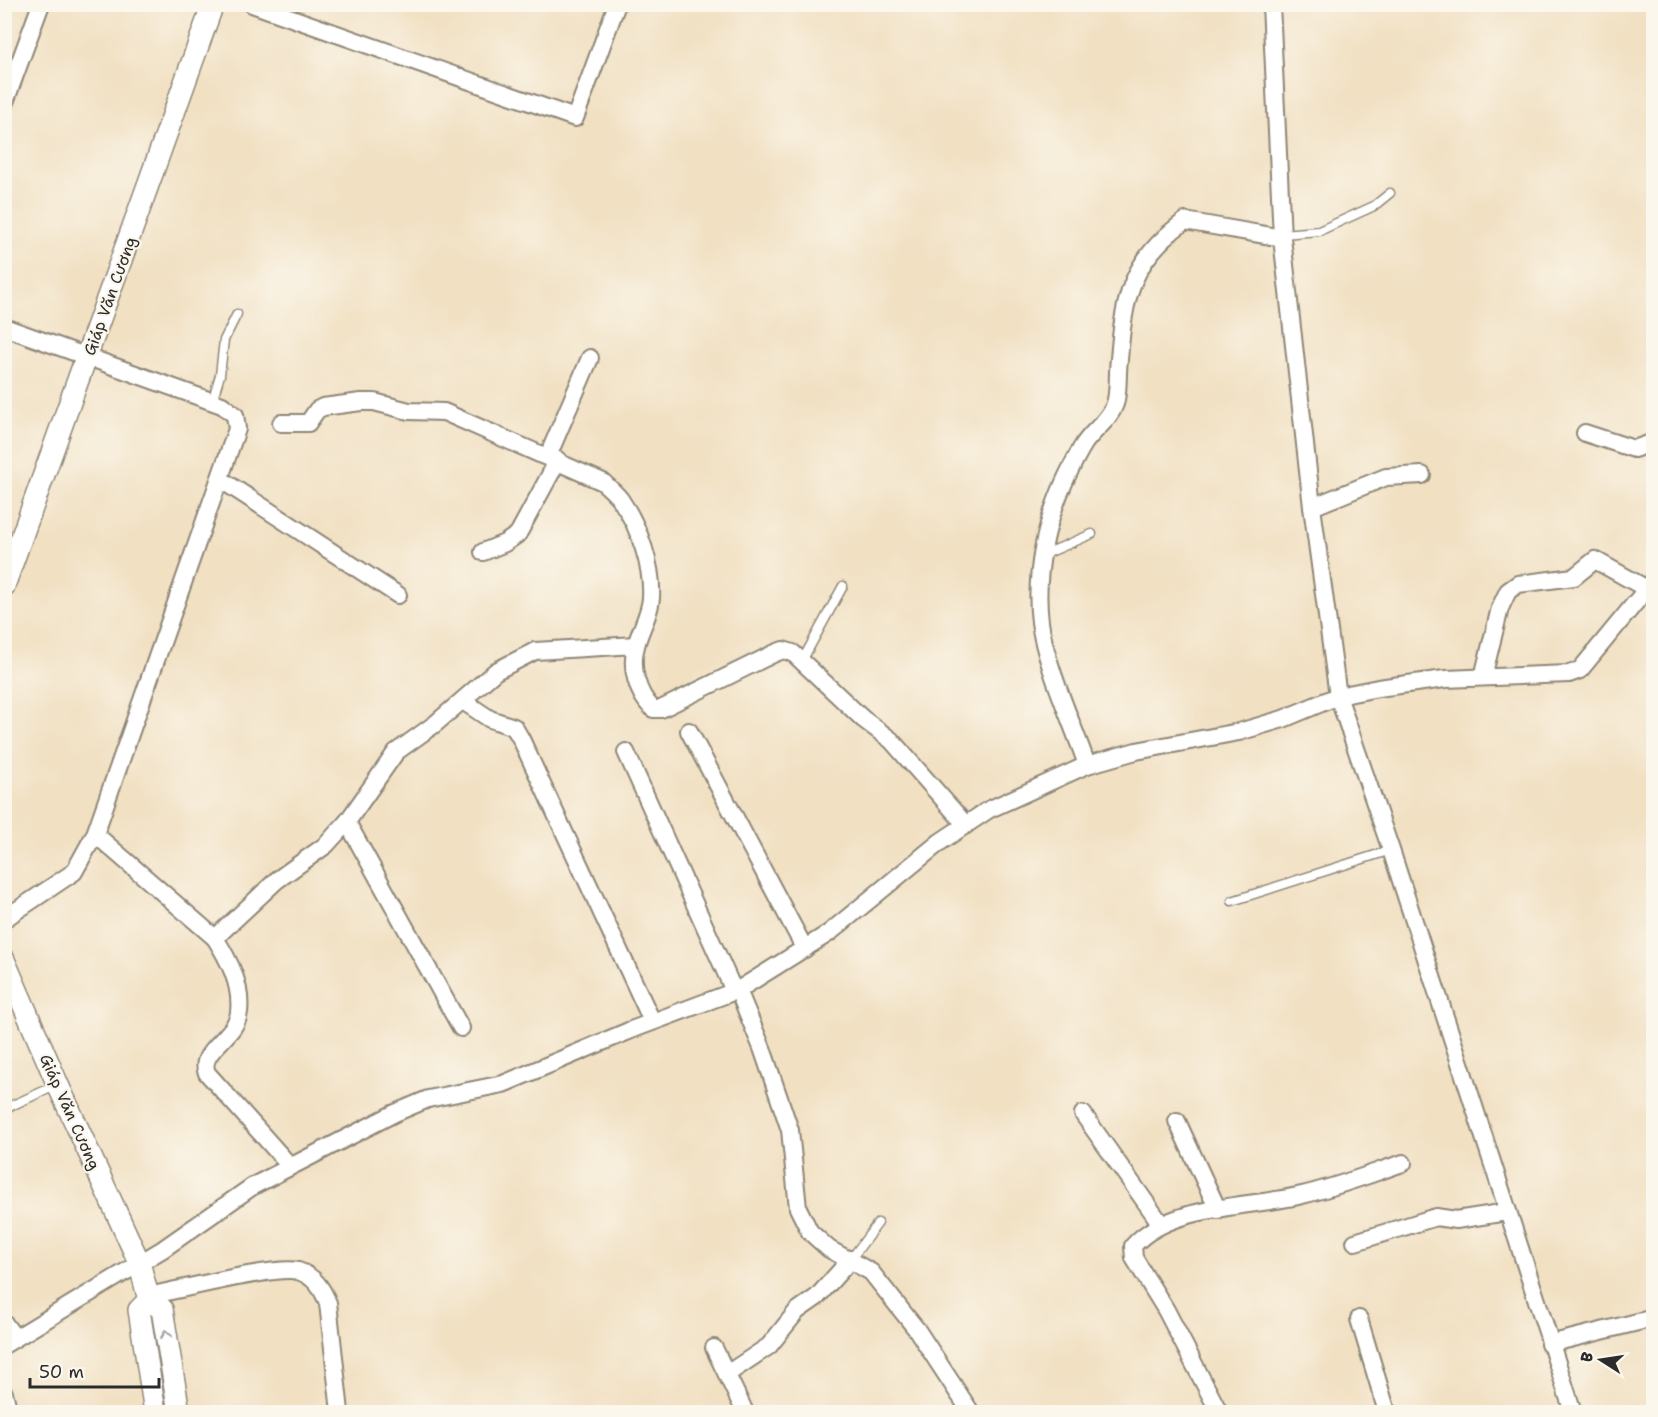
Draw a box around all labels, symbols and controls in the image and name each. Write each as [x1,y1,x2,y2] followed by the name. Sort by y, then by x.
[79,234,141,358] street label: Giáp Văn Cương
[35,1051,105,1174] street label: Giáp Văn Cương
[160,1329,173,1339] one-way arrow
[1571,1330,1631,1390] north arrow
[1576,1350,1598,1364] text: B
[30,1351,159,1389] scale bar
[39,1360,84,1384] text: 50 m

